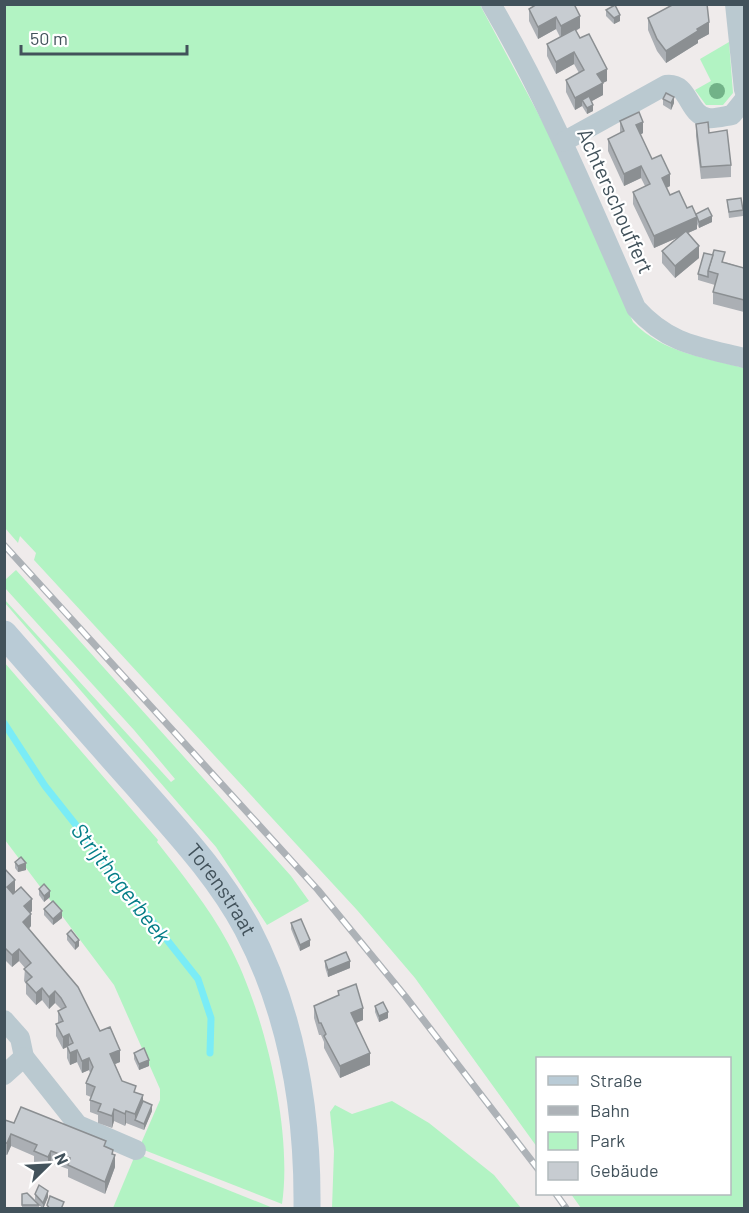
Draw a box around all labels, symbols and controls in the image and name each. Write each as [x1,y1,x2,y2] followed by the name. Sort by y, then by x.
[21,18,188,56] scale bar
[30,27,68,49] text: 50 m
[573,124,660,277] street label: Achterschouffert
[67,817,177,948] water label: Strijthagerbeek
[182,838,263,939] street label: Torenstraat
[536,1057,731,1195] legend
[590,1069,642,1091] text: Straße
[590,1099,630,1121] text: Bahn
[590,1129,625,1151] text: Park
[18,1135,78,1195] north arrow
[51,1150,73,1167] text: N
[590,1159,659,1181] text: Gebäude

